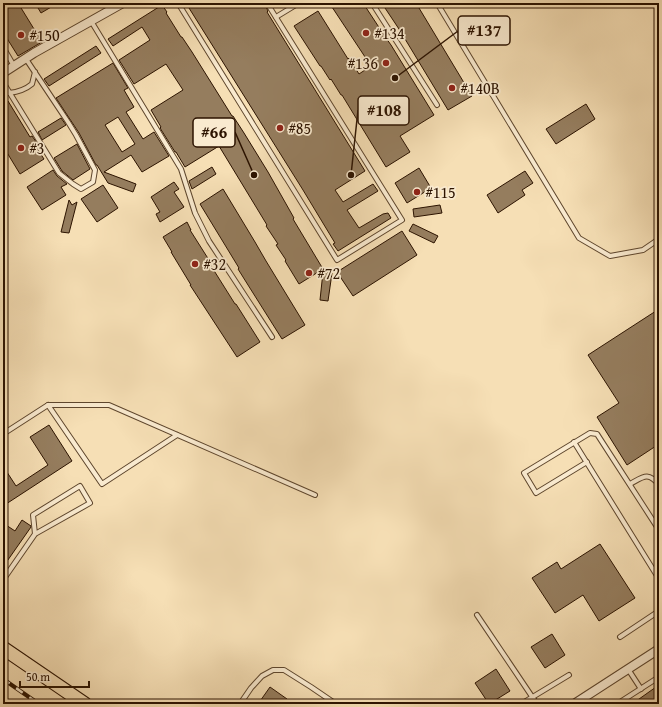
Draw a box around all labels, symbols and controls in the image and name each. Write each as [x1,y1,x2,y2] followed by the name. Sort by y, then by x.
[458,16,510,45] callout: #137
[466,17,502,42] text: #137
[374,21,405,45] place label: #134
[29,23,60,47] place label: #150
[361,28,371,38] marker: #134
[16,30,26,40] marker: #150
[347,51,378,75] place label: #136
[381,58,391,68] marker: #136
[460,76,500,100] place label: #140B
[447,83,457,93] marker: #140B
[358,96,409,125] callout: #108
[366,97,402,122] text: #108
[288,116,311,140] place label: #85
[193,118,235,147] callout: #66
[201,119,227,144] text: #66
[275,123,285,133] marker: #85
[29,136,44,160] place label: #3
[16,143,26,153] marker: #3
[425,180,456,204] place label: #115
[412,187,422,197] marker: #115
[203,252,226,276] place label: #32
[190,259,200,269] marker: #32
[317,261,340,285] place label: #72
[304,268,314,278] marker: #72
[20,663,89,689] scale bar
[26,668,50,685] text: 50 m

